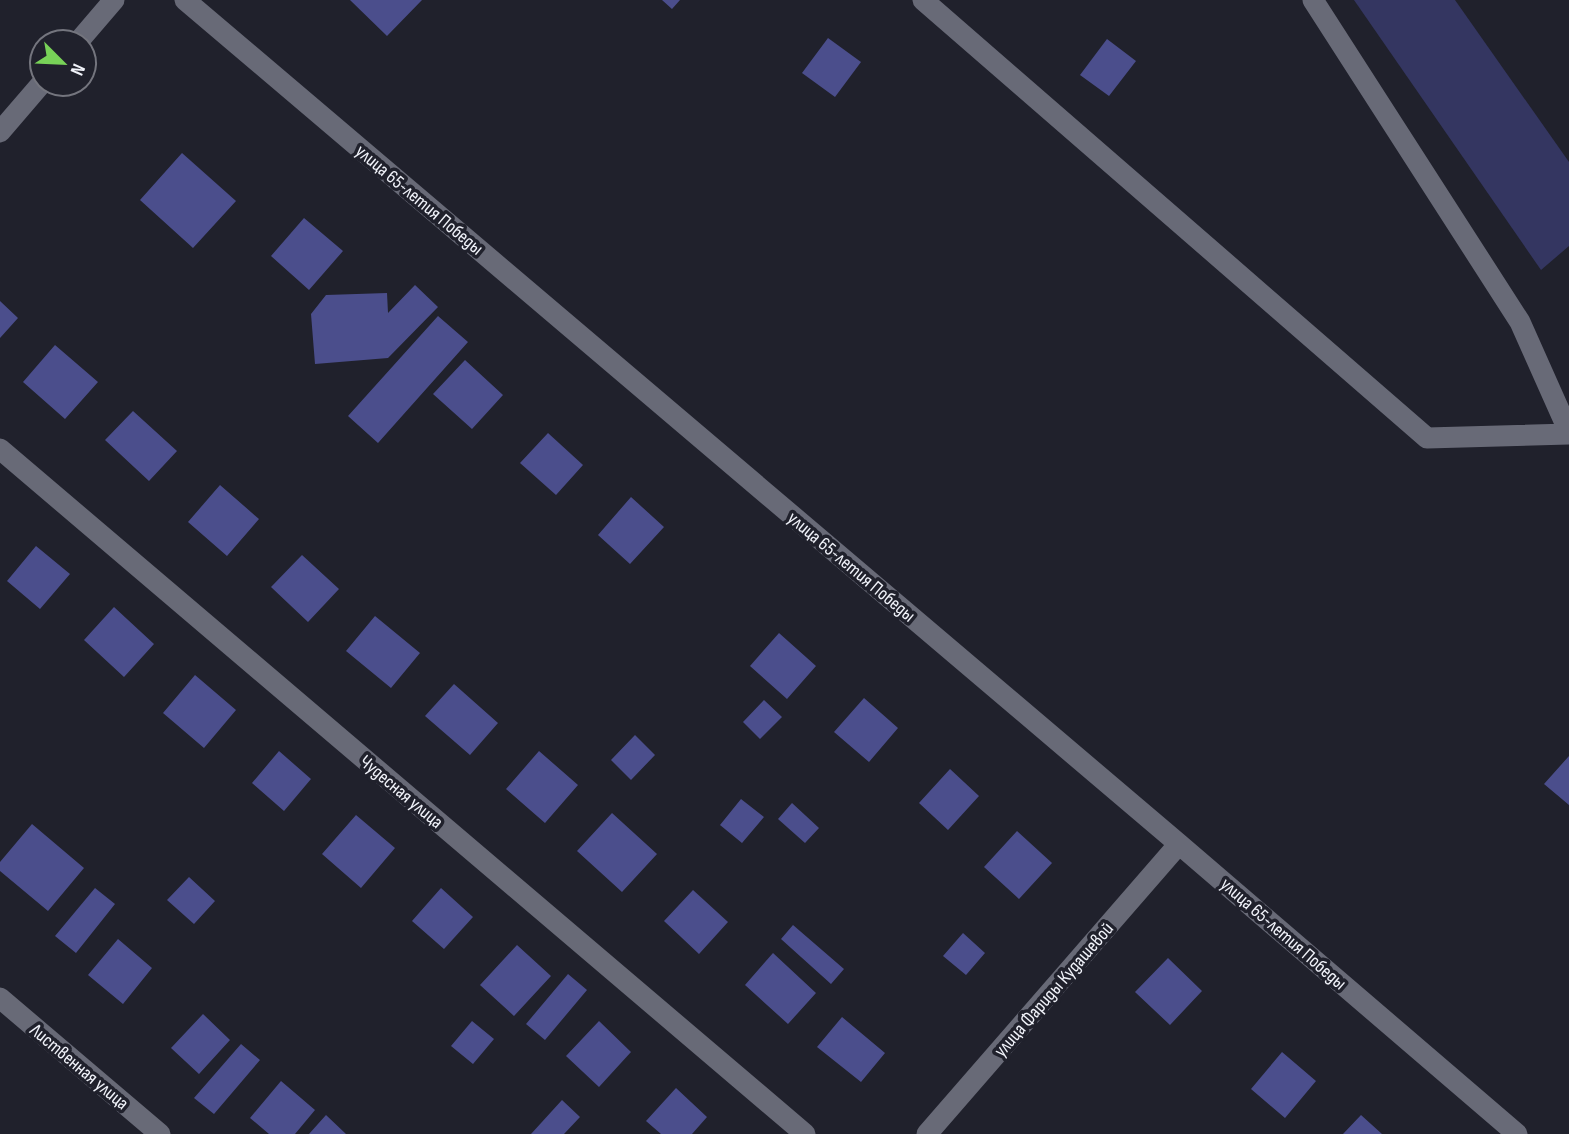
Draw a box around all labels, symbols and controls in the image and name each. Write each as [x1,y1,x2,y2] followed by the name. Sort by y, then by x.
[28,28,98,98] north arrow
[65,60,90,79] text: N
[350,140,488,260] street label: улица 65-летия Победы
[782,507,920,627] street label: улица 65-летия Победы
[354,750,448,834] street label: Чудесная улица
[1215,873,1351,995] street label: улица 65-летия Победы
[989,918,1119,1062] street label: улица Фариды Кудашевой
[24,1019,133,1115] street label: Лиственная улица

